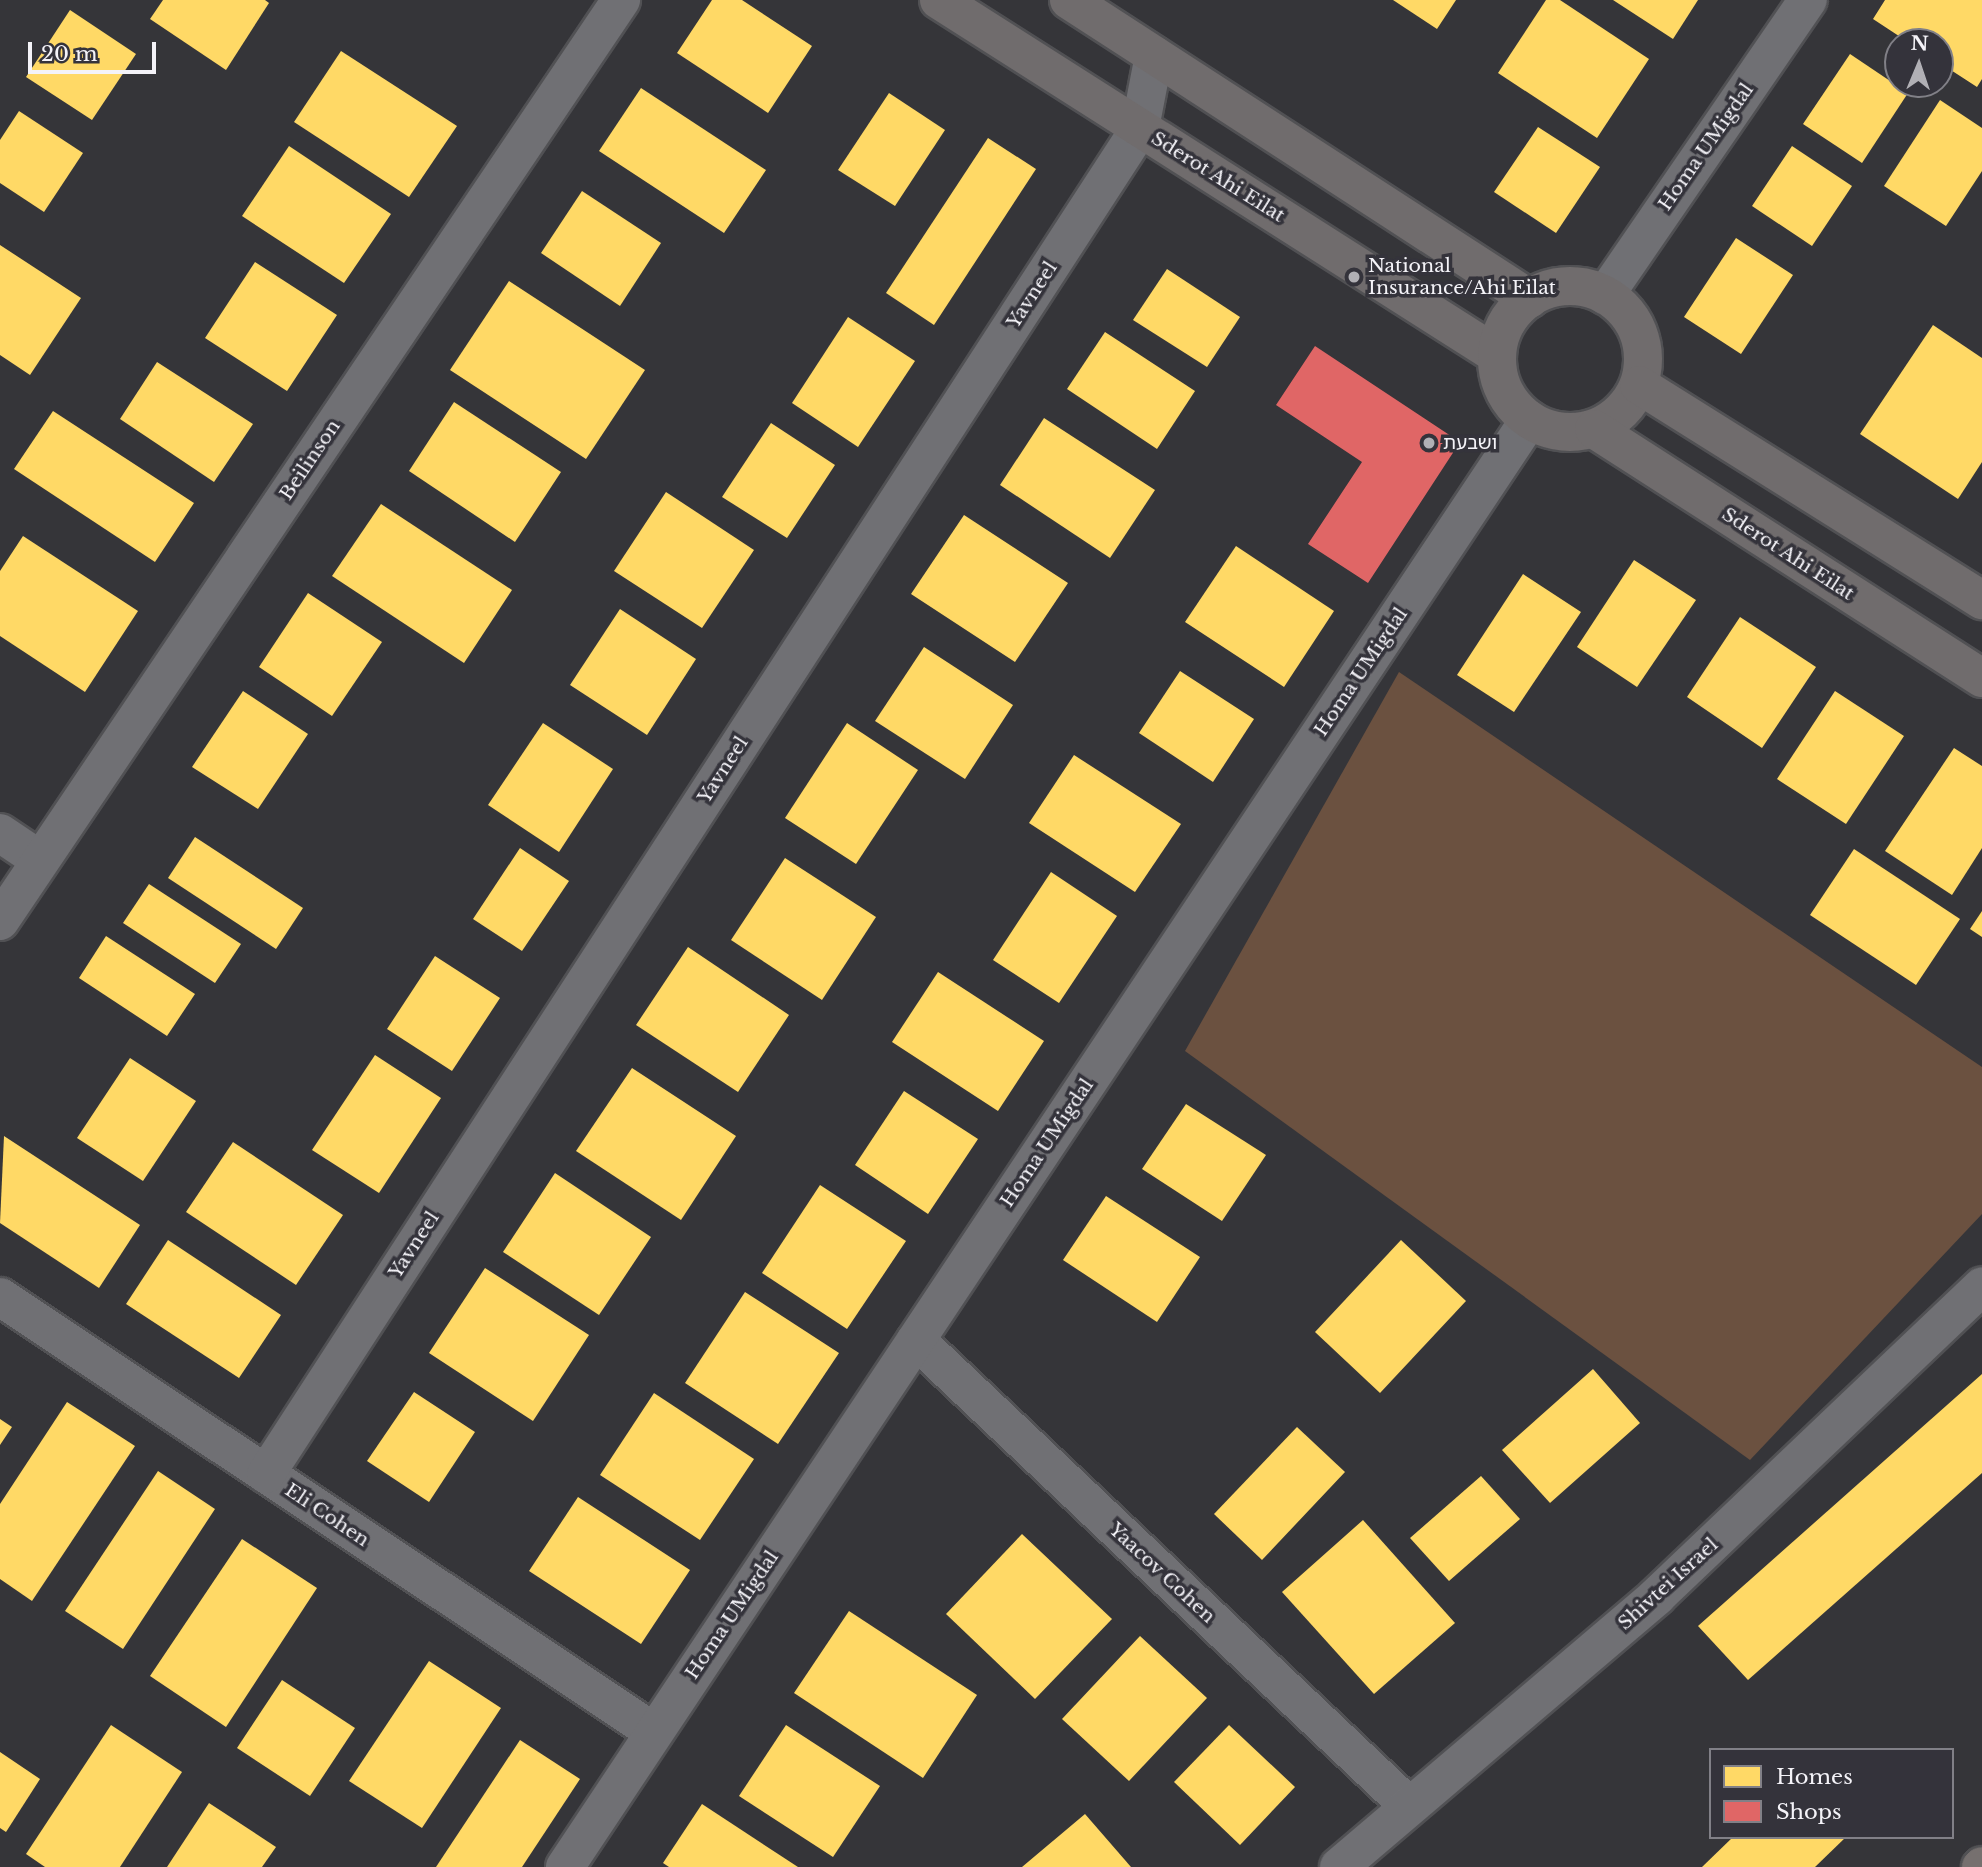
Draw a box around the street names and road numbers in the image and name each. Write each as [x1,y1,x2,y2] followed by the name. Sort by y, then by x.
[1654,79,1758,215] street label: Homa UMigdal
[1147,127,1289,227] street label: Sderot Ahi Eilat
[1002,257,1062,333] street label: Yavneel
[275,416,345,504] street label: Beilinson
[1717,503,1859,605] street label: Sderot Ahi Eilat
[1310,603,1412,741] street label: Homa UMigdal
[693,732,753,808] street label: Yavneel
[996,1074,1098,1212] street label: Homa UMigdal
[384,1207,444,1283] street label: Yavneel
[281,1479,373,1551] street label: Eli Cohen
[1104,1518,1220,1628] street label: Yaacov Cohen
[1613,1533,1723,1635] street label: Shivtei Israel
[681,1546,783,1684] street label: Homa UMigdal

